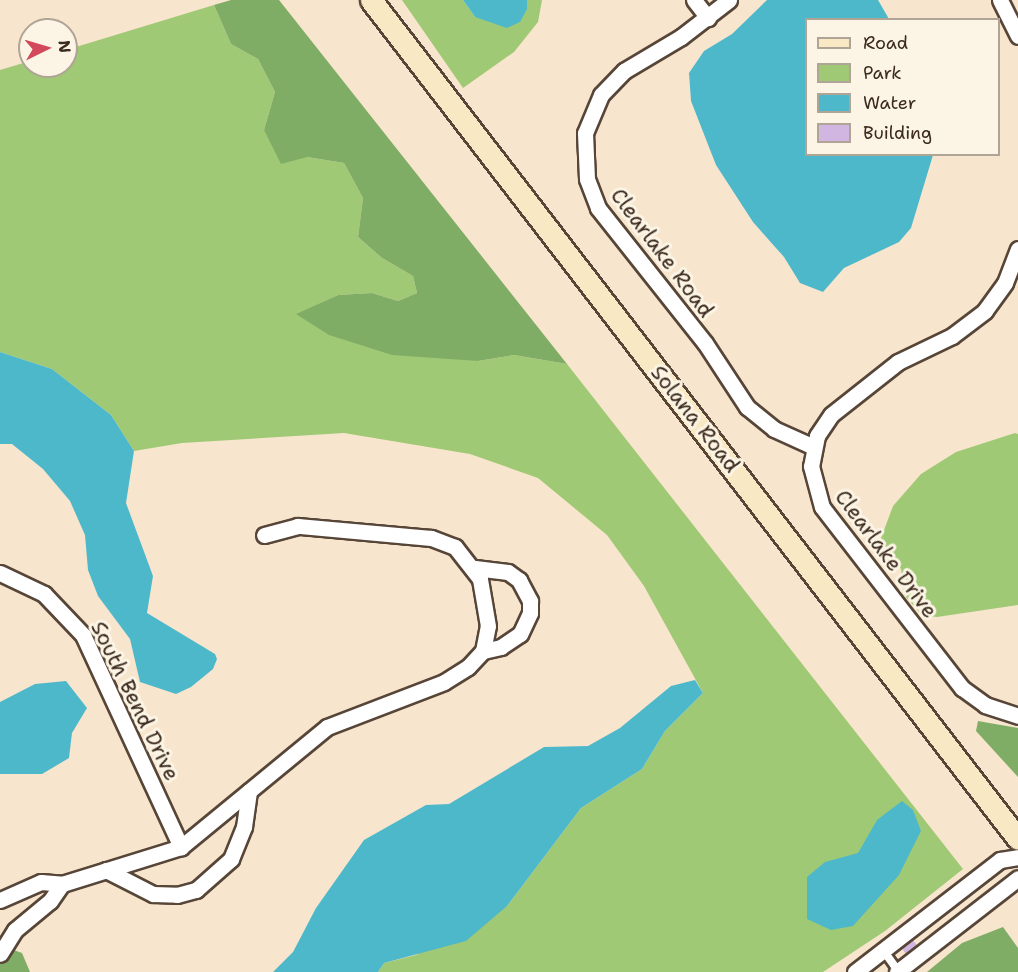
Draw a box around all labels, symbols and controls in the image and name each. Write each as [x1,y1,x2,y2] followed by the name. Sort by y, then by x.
[18,18,78,78] north arrow
[805,18,1000,156] legend
[863,31,908,55] text: Road
[53,39,75,54] text: N
[863,61,902,85] text: Park
[863,91,916,115] text: Water
[863,121,932,145] text: Building
[605,183,719,323] street label: Clearlake Road
[645,360,745,478] street label: Solana Road
[830,485,942,623] street label: Clearlake Drive
[86,617,184,785] street label: South Bend Drive

